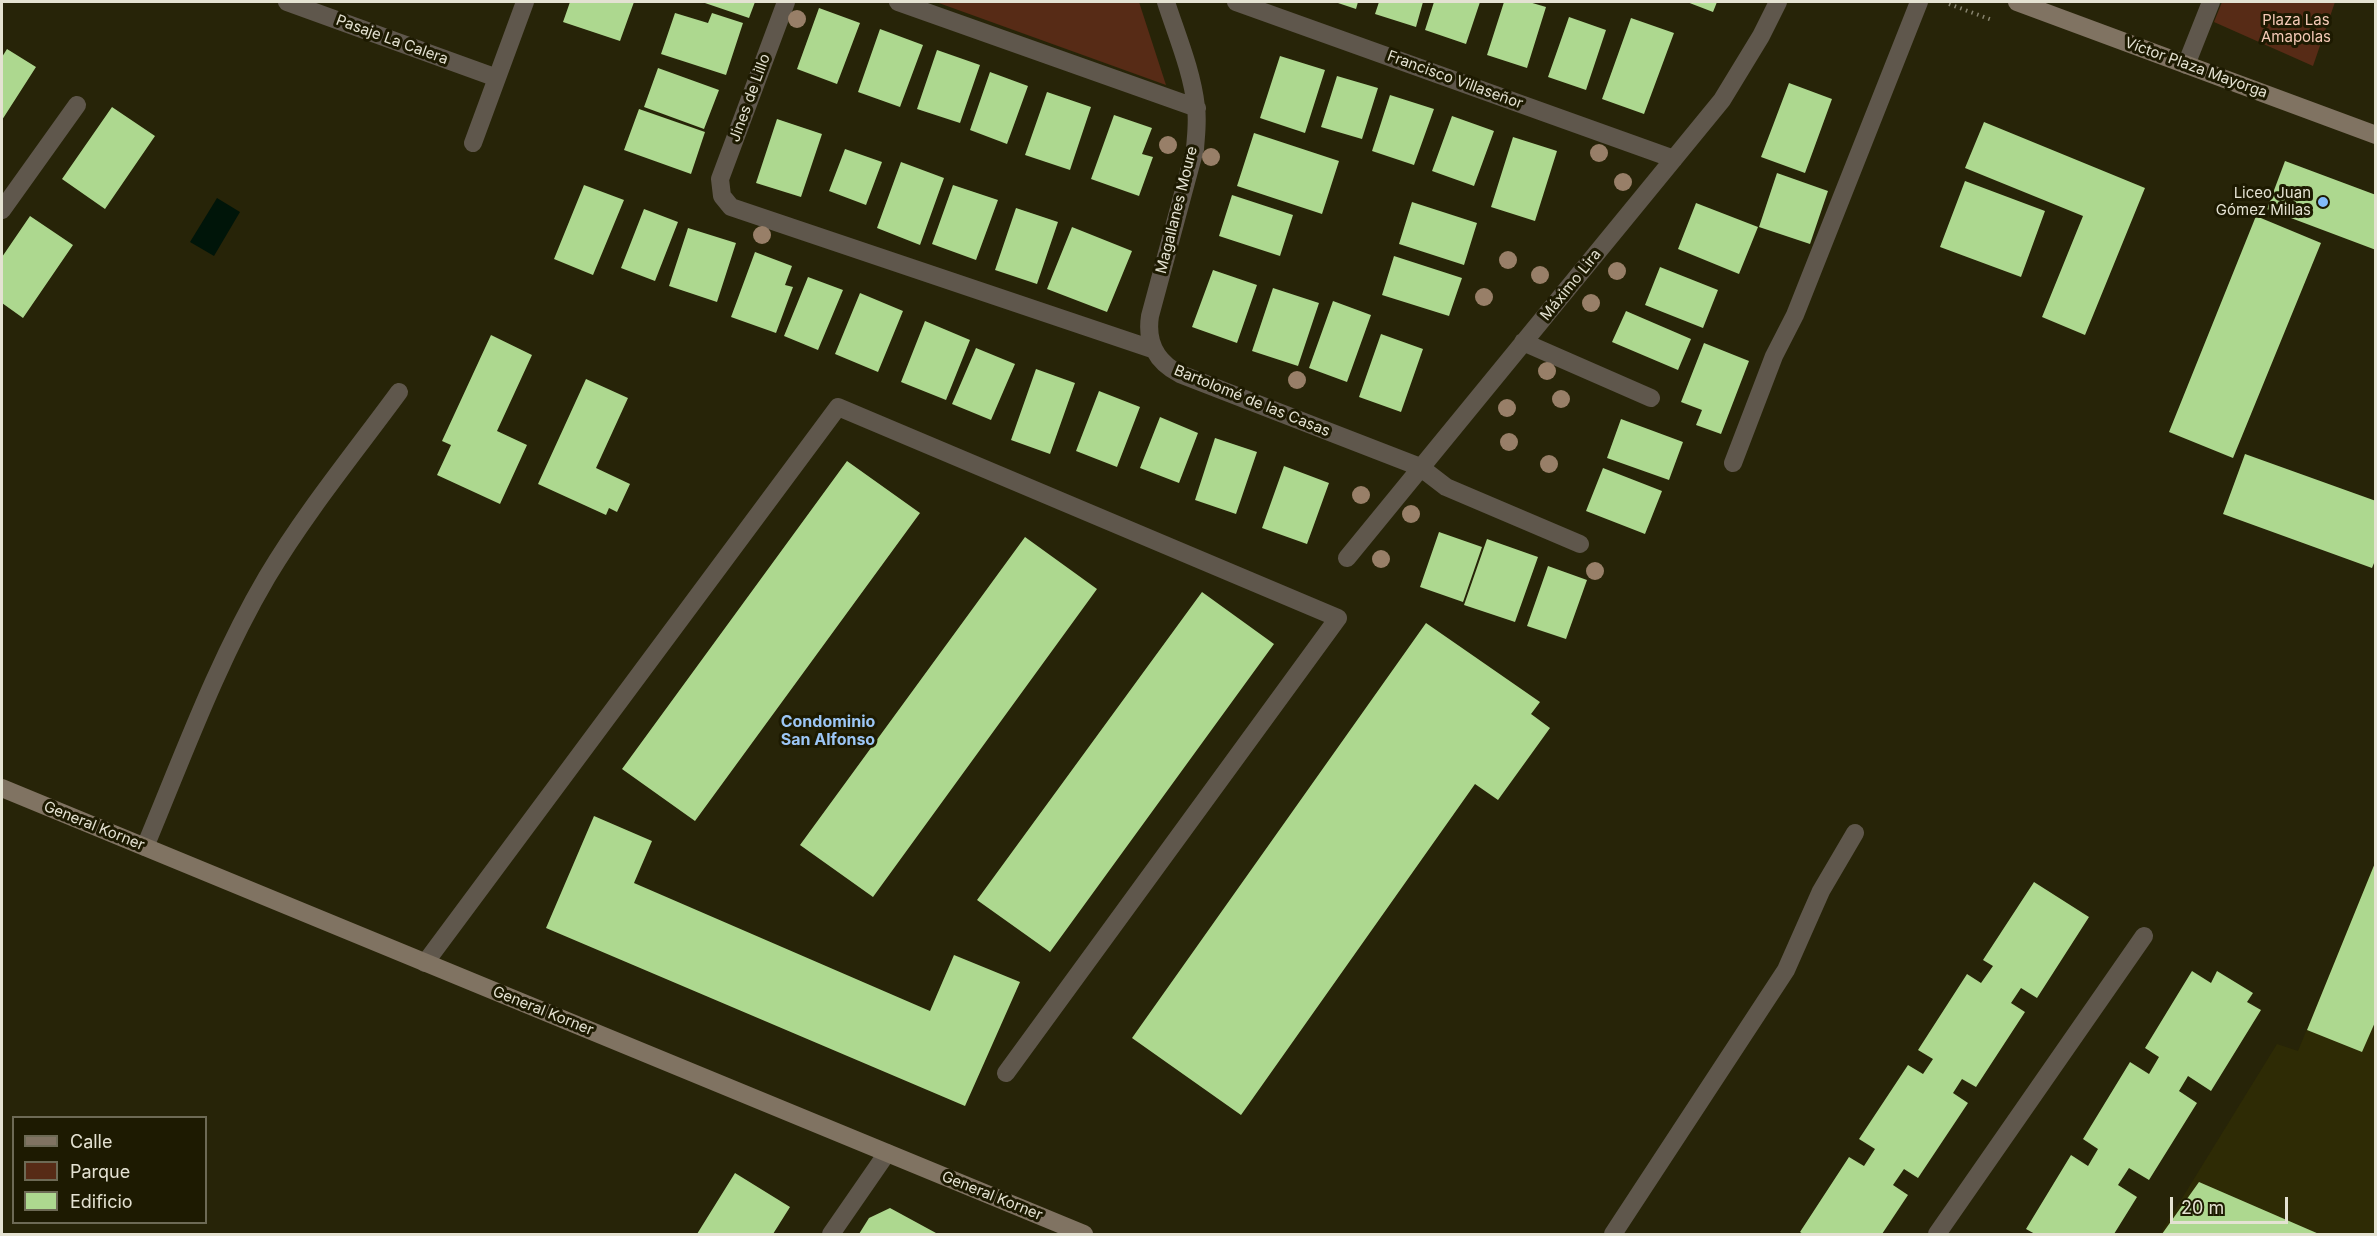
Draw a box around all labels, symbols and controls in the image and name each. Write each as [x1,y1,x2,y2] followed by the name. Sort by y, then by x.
[334,11,450,69] street label: Pasaje La Calera
[2261,11,2331,46] park label: Plaza Las Amapolas
[2122,34,2270,102] street label: Víctor Plaza Mayorga
[1385,47,1525,113] street label: Francisco Villaseñor
[726,51,774,145] street label: Jines de Lillo
[1152,144,1202,276] street label: Magallanes Moure
[2216,184,2311,219] place label: Liceo Juan Gómez Millas
[2316,195,2330,209] marker: Liceo Juan Gómez Millas
[1537,246,1605,324] street label: Máximo Lira
[1171,361,1333,441] street label: Bartolomé de las Casas
[781,712,875,750] district label: Condominio San Alfonso
[41,798,147,854] street label: General Korner
[490,983,596,1039] street label: General Korner
[12,1116,207,1224] legend
[70,1131,112,1152] text: Calle
[70,1161,130,1182] text: Parque
[939,1168,1045,1224] street label: General Korner
[2173,1185,2292,1223] scale bar
[70,1191,133,1212] text: Edificio
[2181,1197,2224,1218] text: 20 m

